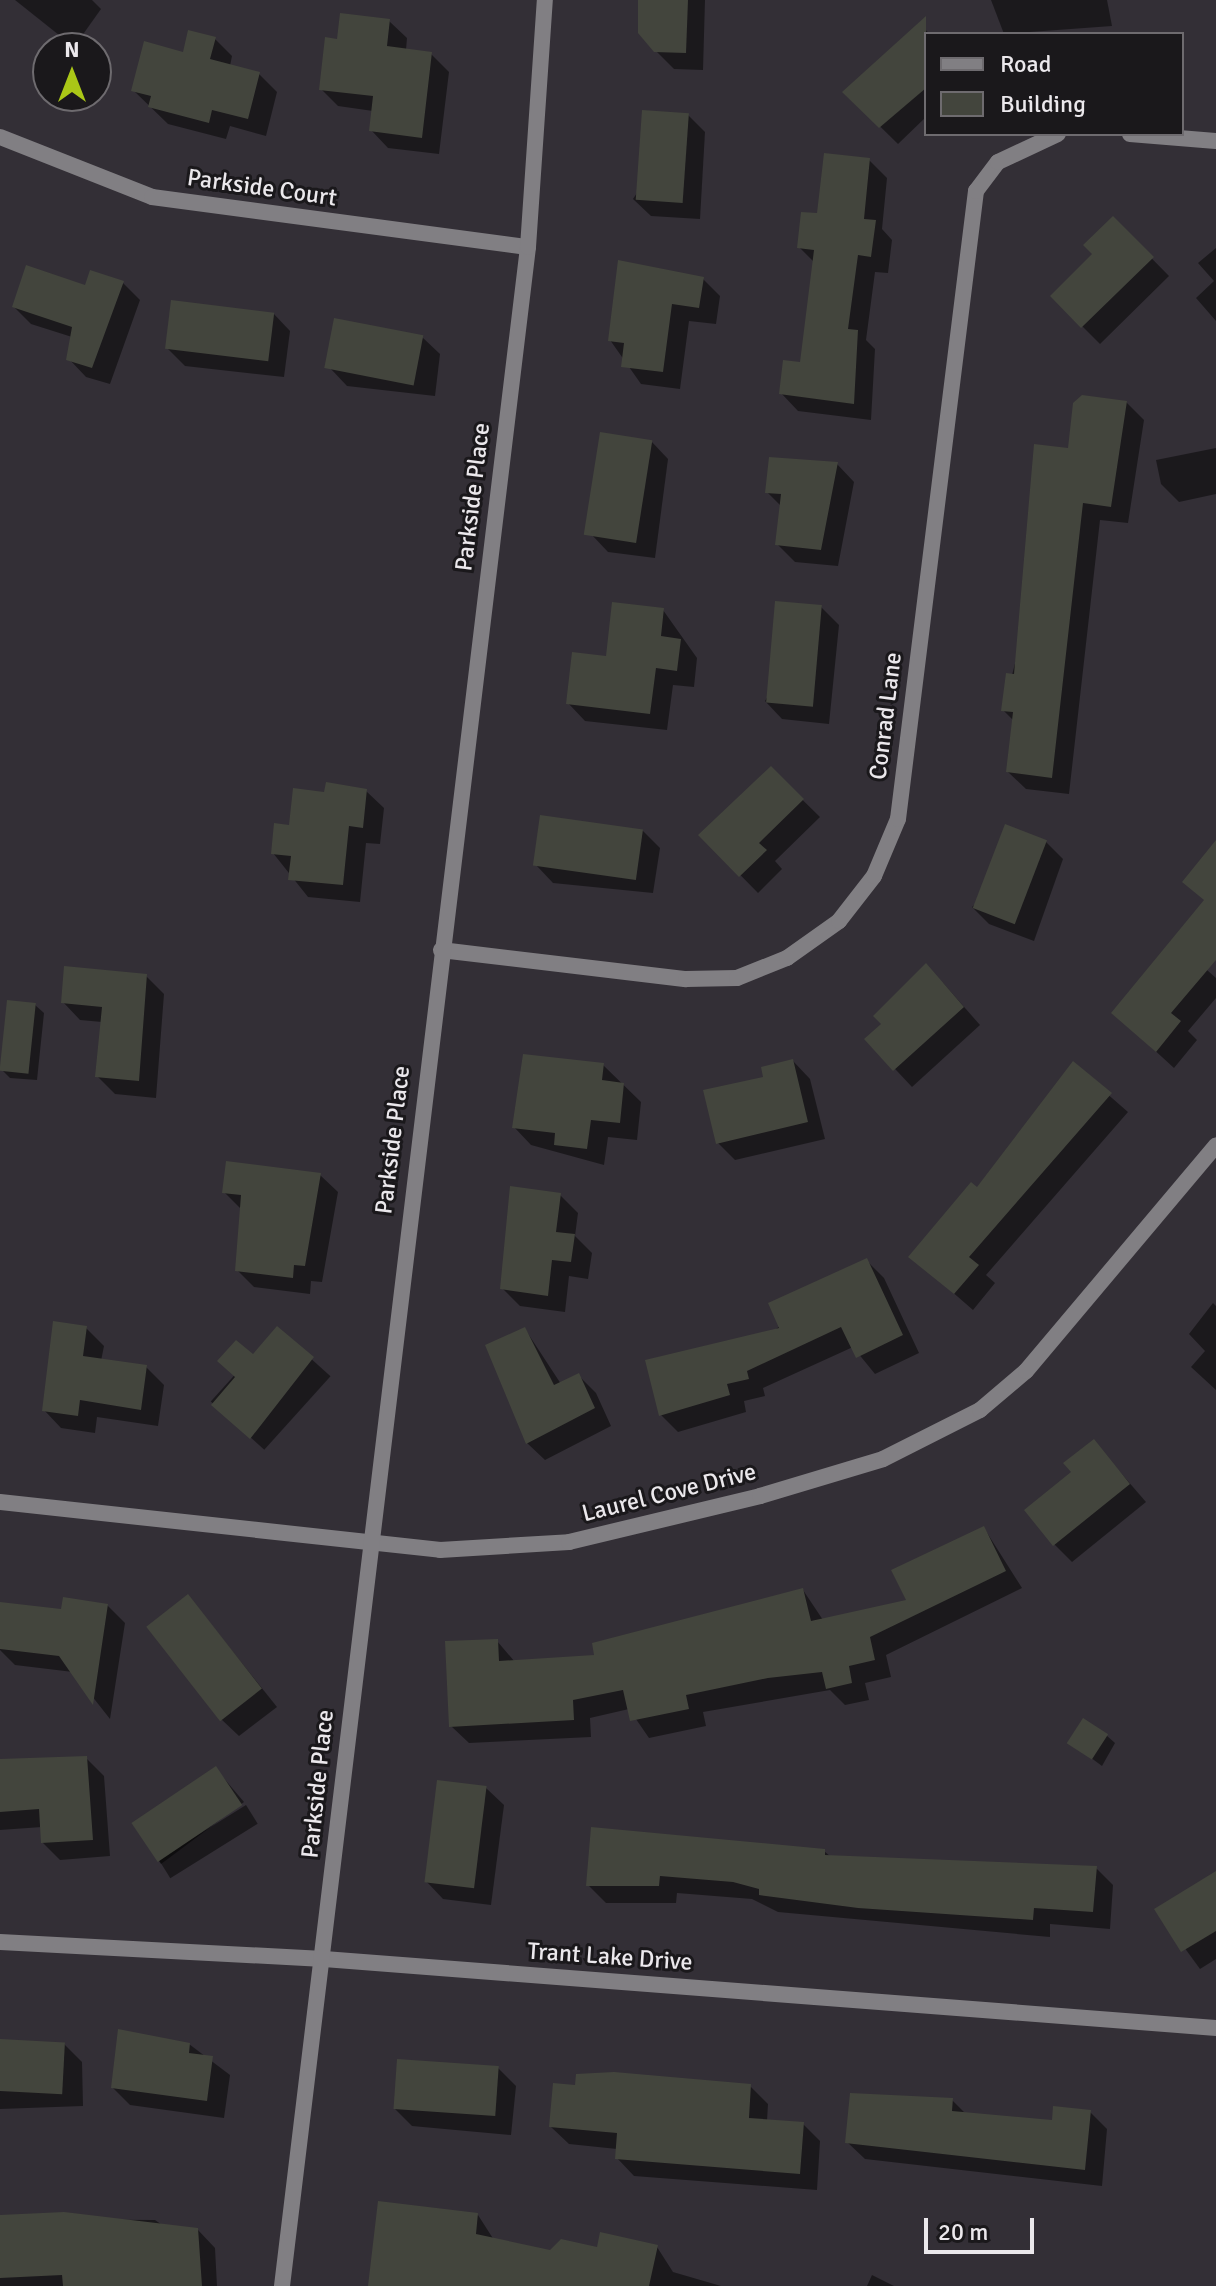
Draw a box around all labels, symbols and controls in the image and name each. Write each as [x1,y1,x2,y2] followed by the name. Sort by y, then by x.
[32,32,112,112] north arrow
[924,32,1184,136] legend
[64,36,80,63] text: N
[1000,49,1051,79] text: Road
[1000,89,1086,119] text: Building
[185,163,339,213] street label: Parkside Court
[450,421,496,573] street label: Parkside Place
[864,651,908,781] street label: Conrad Lane
[370,1064,416,1216] street label: Parkside Place
[579,1457,759,1529] street label: Laurel Cove Drive
[296,1708,340,1860] street label: Parkside Place
[527,1937,693,1977] street label: Trant Lake Drive
[928,2202,1038,2252] scale bar
[938,2217,988,2247] text: 20 m

